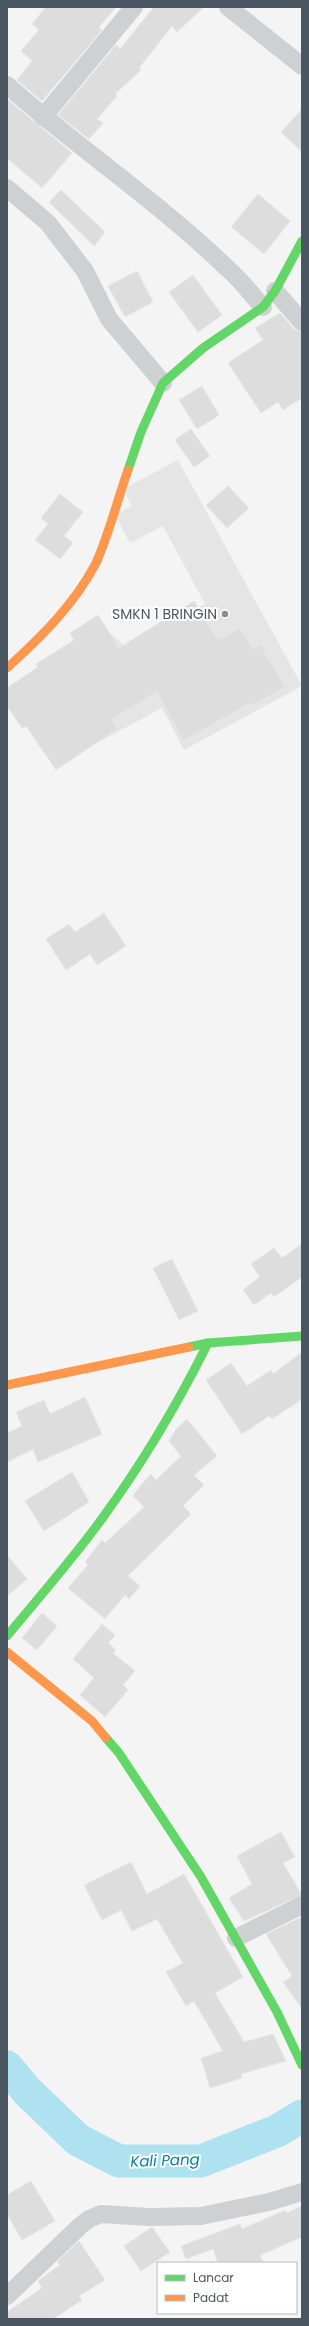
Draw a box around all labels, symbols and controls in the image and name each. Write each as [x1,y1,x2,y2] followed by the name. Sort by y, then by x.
[112,604,217,624] place label: SMKN 1 BRINGIN
[220,609,230,619] marker: SMKN 1 BRINGIN
[130,2148,200,2172] water label: Kali Pang
[157,2262,297,2314] legend
[193,2269,234,2286] text: Lancar
[193,2289,229,2306] text: Padat

